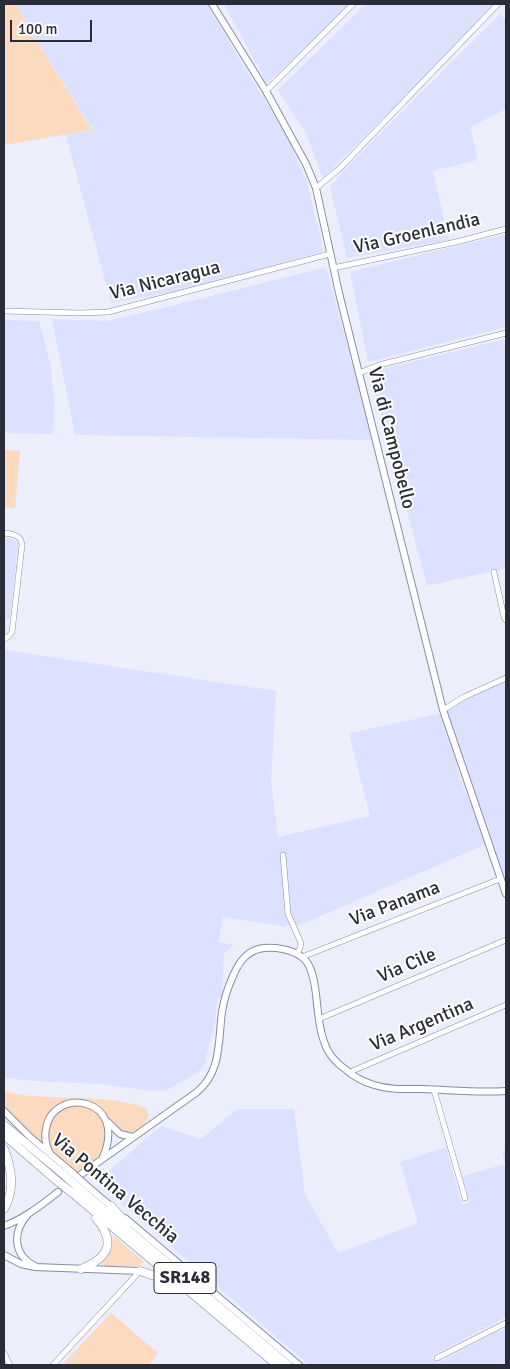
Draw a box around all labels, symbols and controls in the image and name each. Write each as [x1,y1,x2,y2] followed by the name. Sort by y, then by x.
[12,10,95,42] scale bar
[18,20,58,38] text: 100 m
[352,208,482,260] street label: Via Groenlandia
[107,256,223,306] street label: Via Nicaragua
[362,365,420,511] street label: Via di Campobello
[347,876,443,932] street label: Via Panama
[374,944,440,988] street label: Via Cile
[367,993,477,1057] street label: Via Argentina
[47,1129,183,1249] street label: Via Pontina Vecchia
[154,1262,216,1294] road number: SR148

